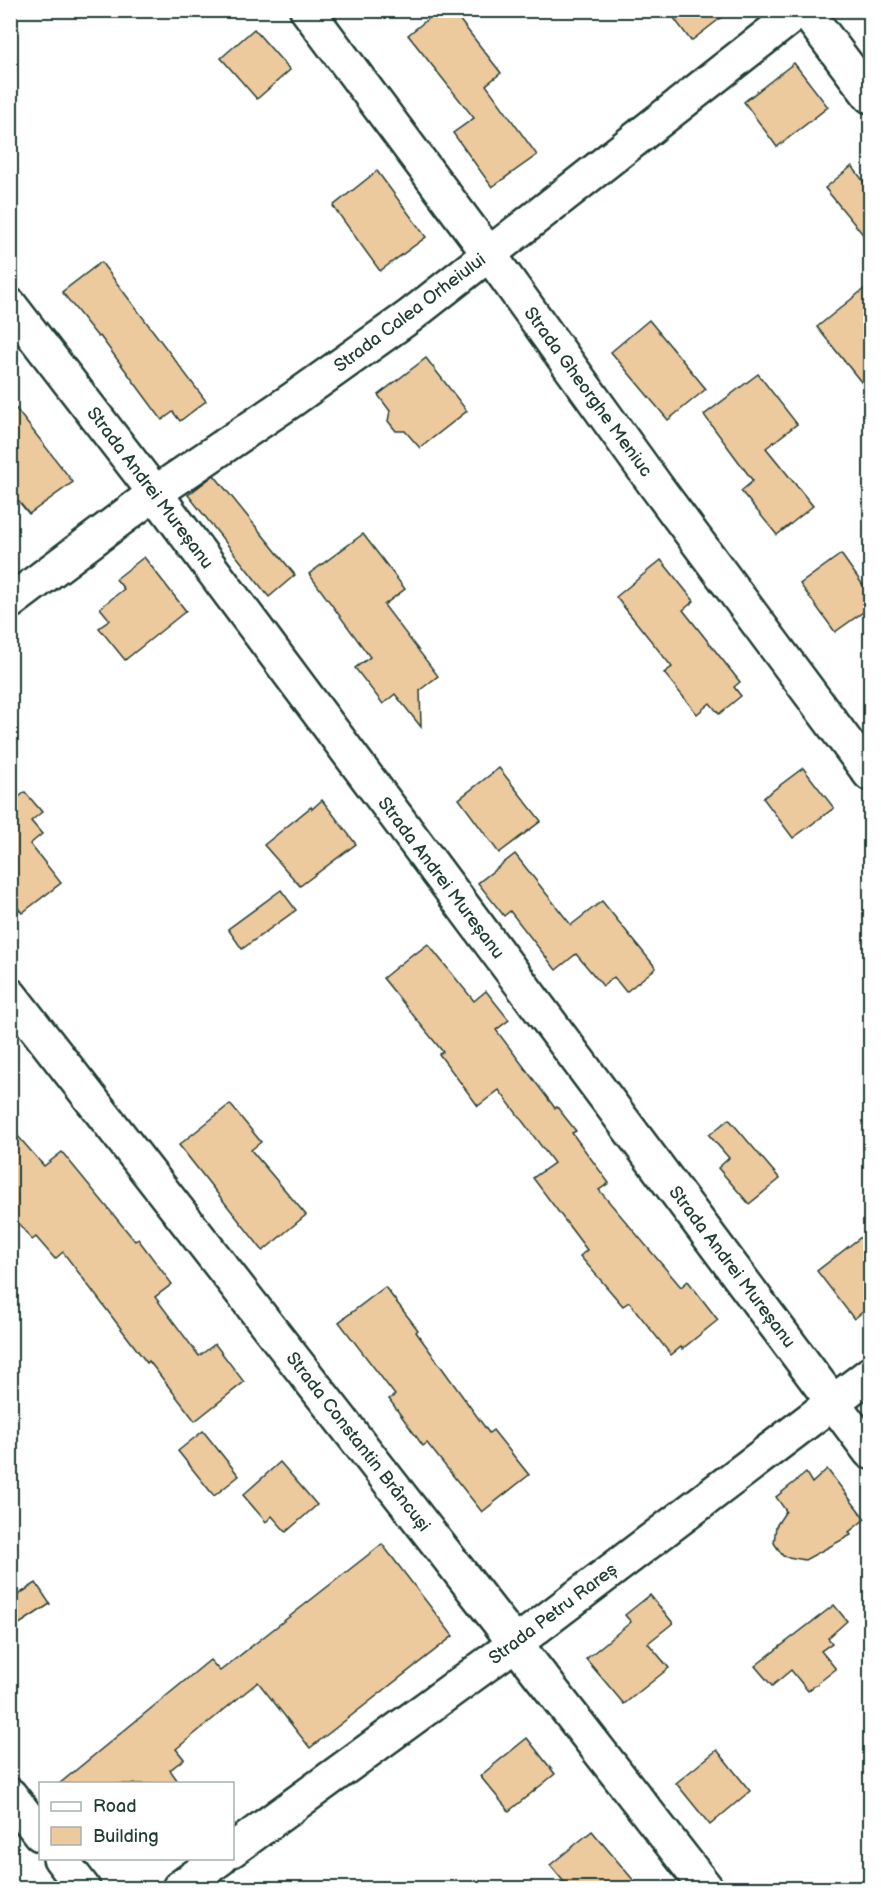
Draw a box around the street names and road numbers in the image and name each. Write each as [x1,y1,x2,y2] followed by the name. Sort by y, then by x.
[330,249,490,377] street label: Strada Calea Orheiului
[519,303,657,481] street label: Strada Gheorghe Meniuc
[82,403,218,573] street label: Strada Andrei Mureșanu
[373,793,509,963] street label: Strada Andrei Mureșanu
[664,1182,800,1352] street label: Strada Andrei Mureșanu
[281,1348,435,1536] street label: Strada Constantin Brâncuși
[485,1559,621,1669] street label: Strada Petru Rareș

